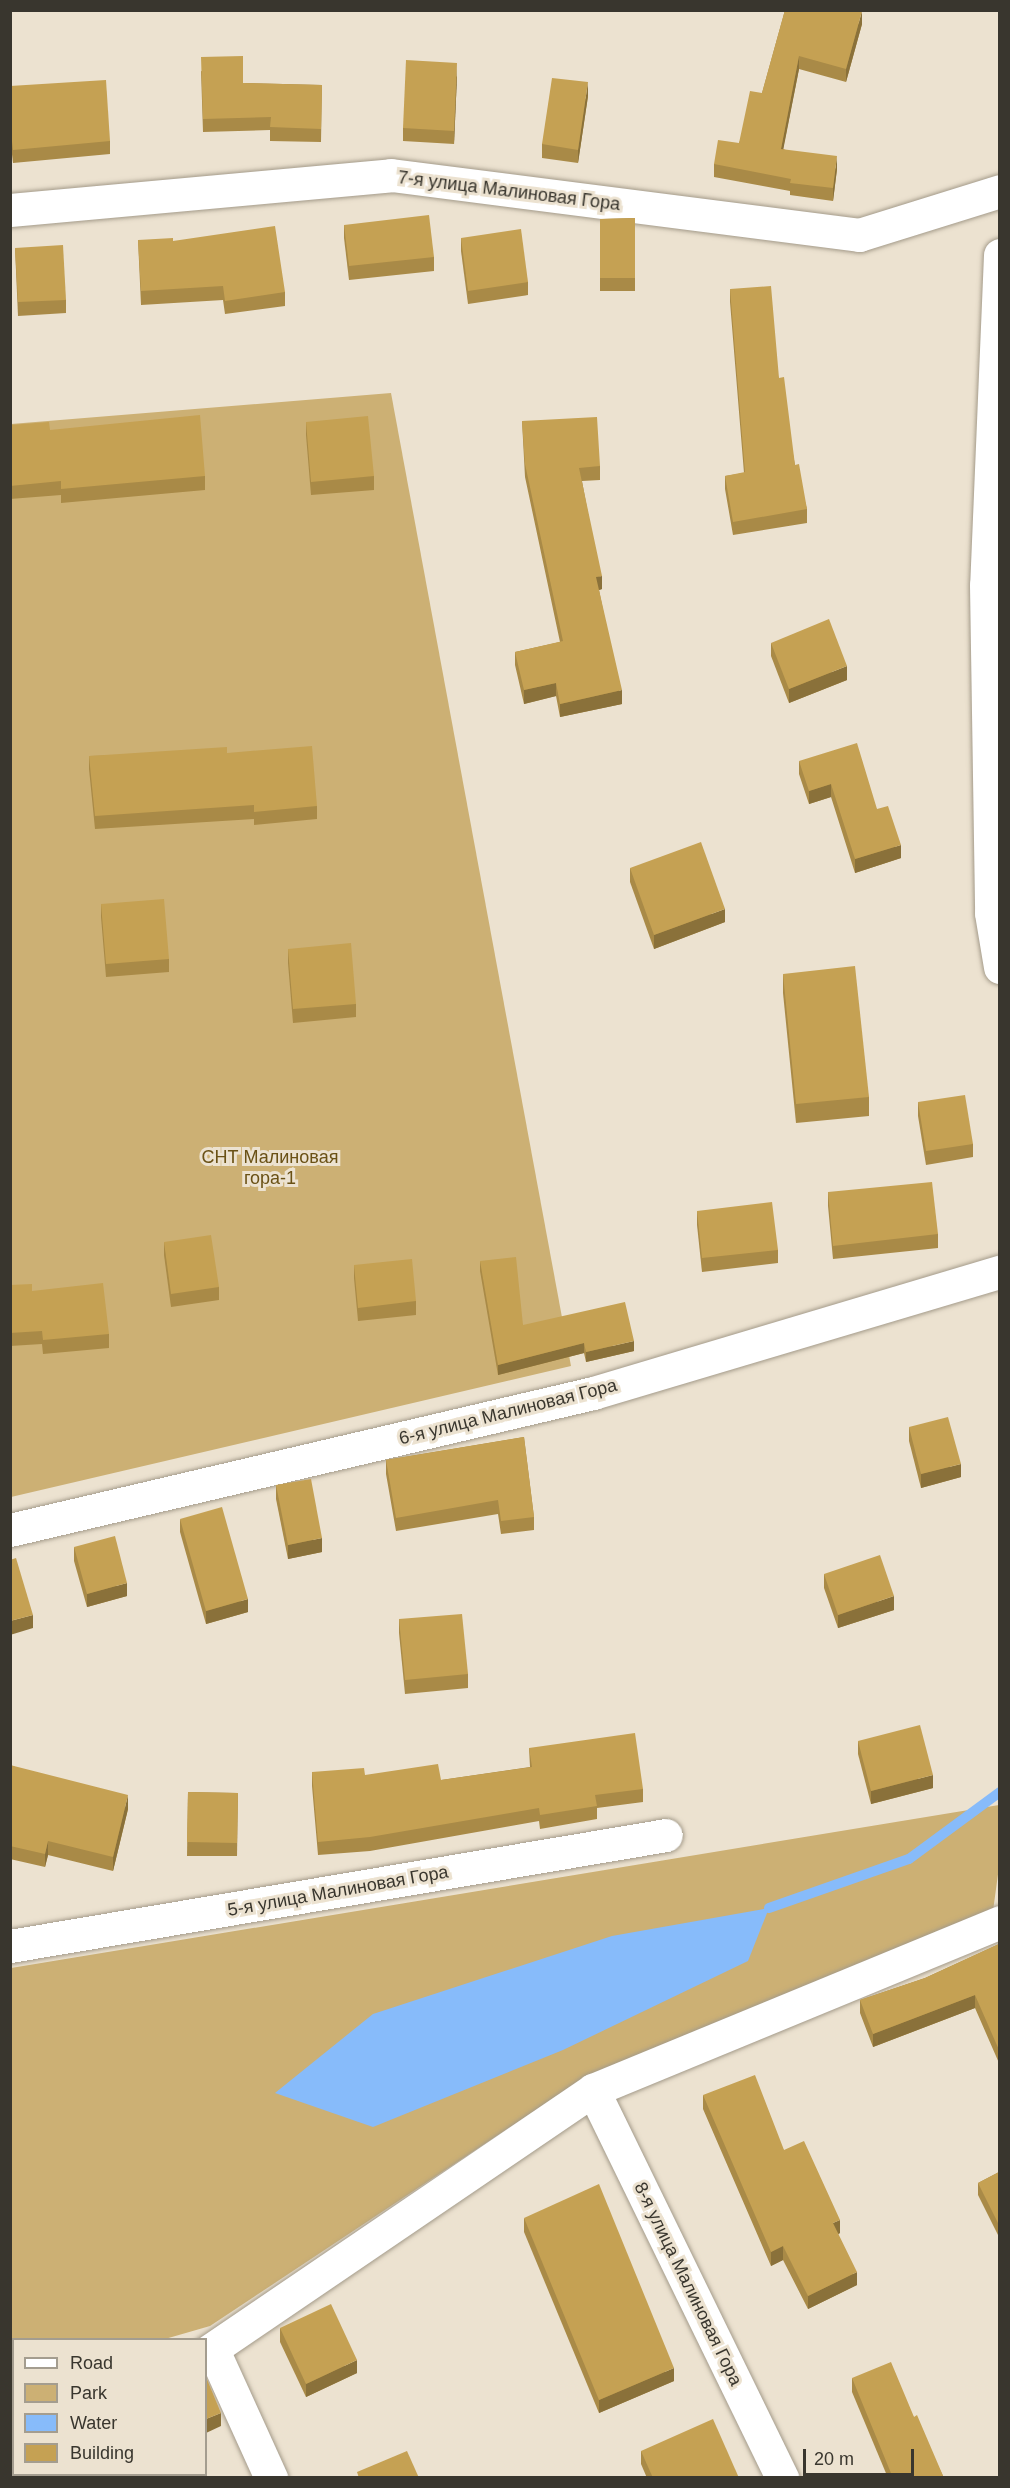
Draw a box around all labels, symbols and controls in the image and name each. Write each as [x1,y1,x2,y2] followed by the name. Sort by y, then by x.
[397,167,621,215] street label: 7-я улица Малиновая Гора
[202,1147,338,1190] park label: СНТ Малиновая гора-1
[397,1374,619,1450] street label: 6-я улица Малиновая Гора
[226,1861,450,1921] street label: 5-я улица Малиновая Гора
[629,2179,747,2389] street label: 8-я улица Малиновая Гора
[12,2338,207,2476] legend
[70,2353,113,2373] text: Road
[70,2383,107,2403] text: Park
[70,2413,117,2433] text: Water
[806,2437,917,2475] scale bar
[70,2443,134,2463] text: Building
[814,2449,854,2469] text: 20 m

